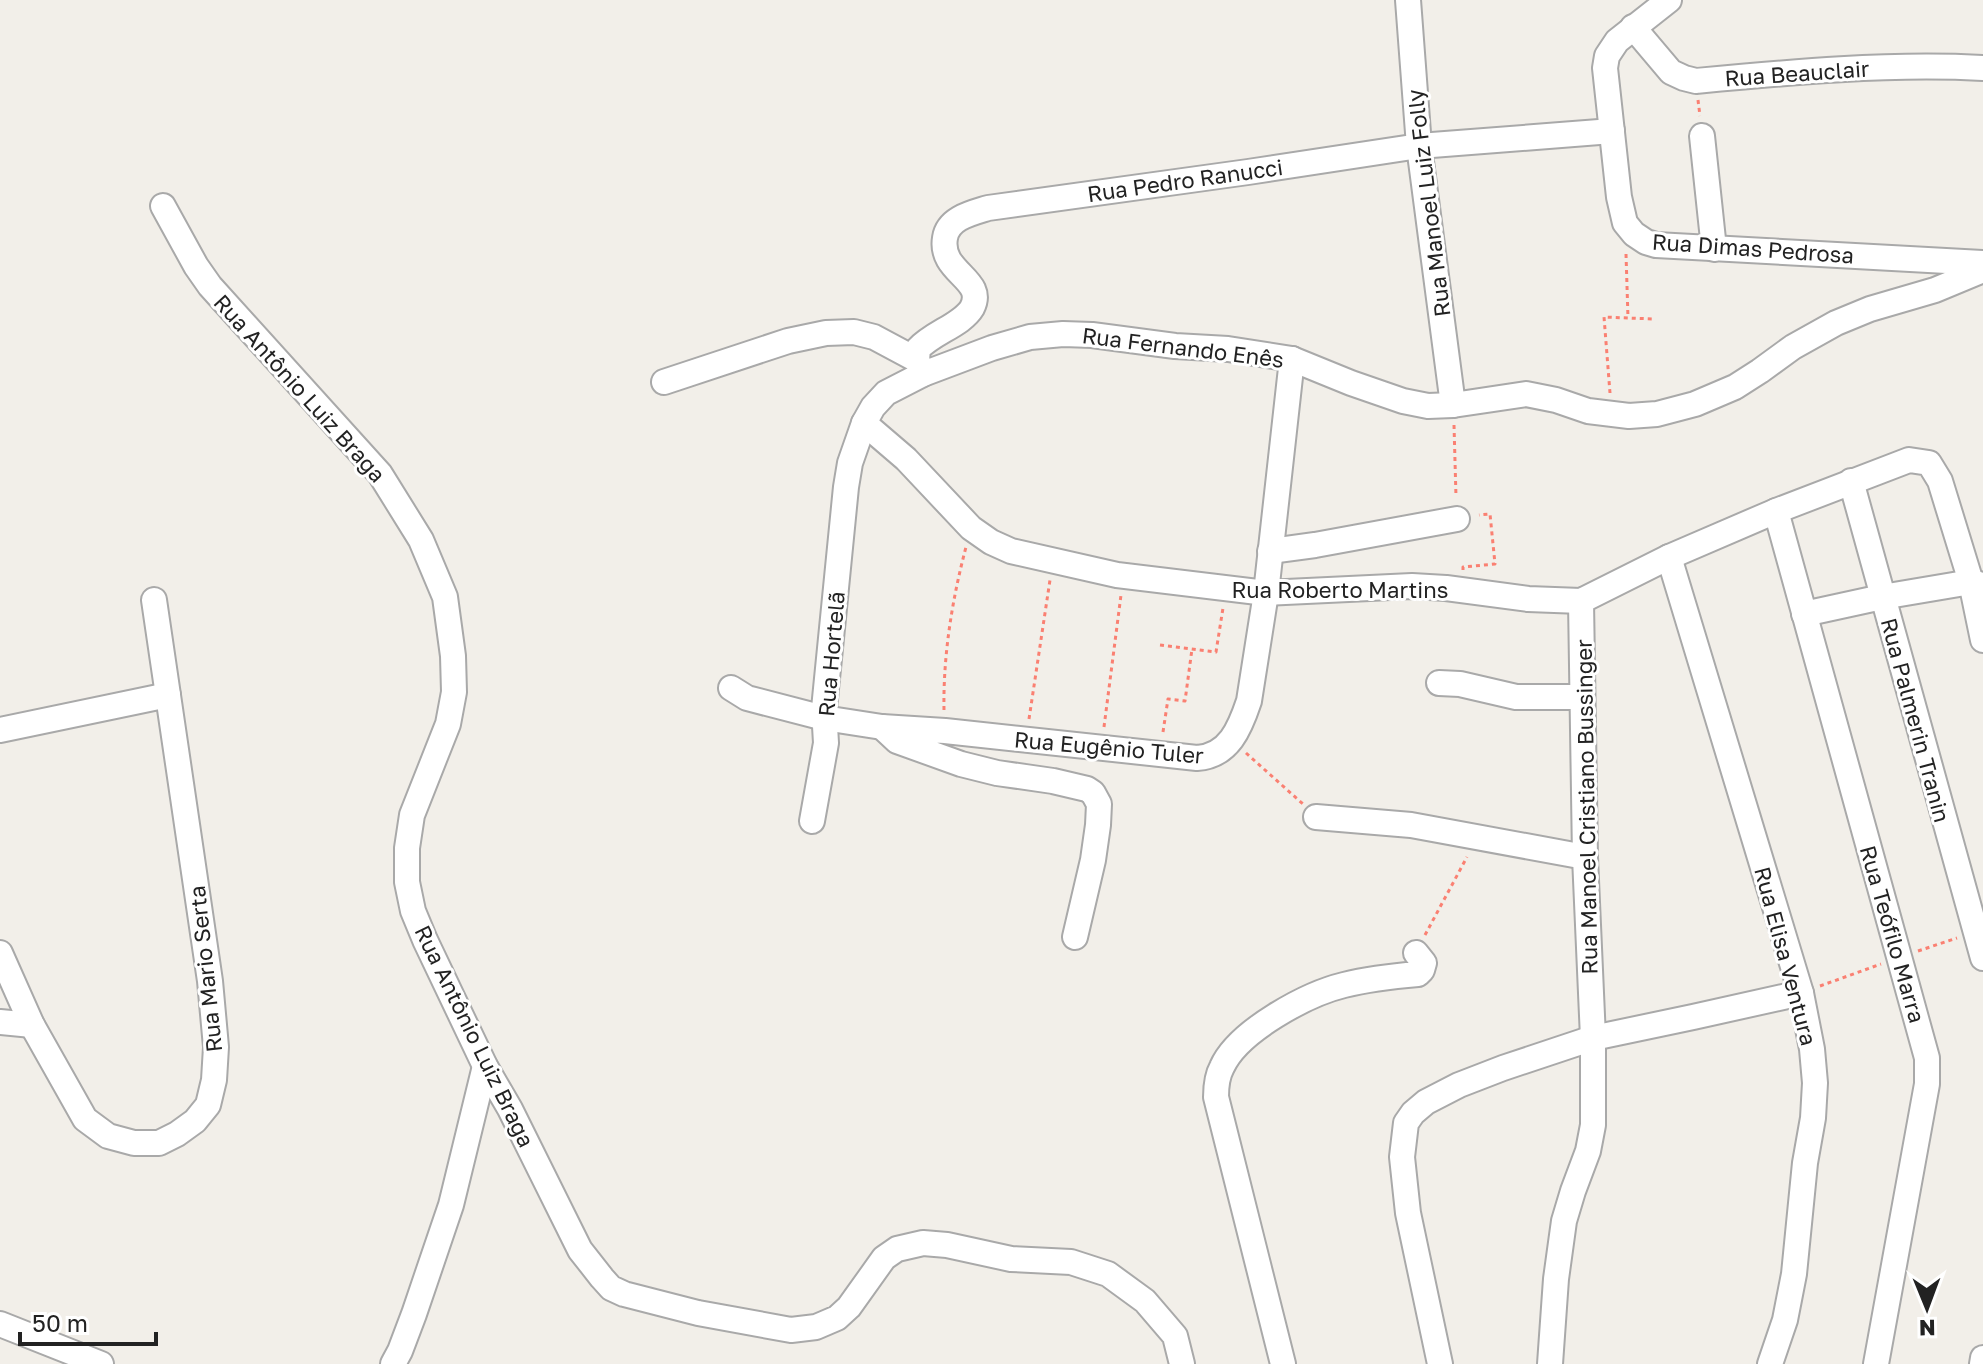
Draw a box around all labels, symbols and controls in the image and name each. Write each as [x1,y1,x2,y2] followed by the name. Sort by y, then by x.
[1724,54,1871,92] street label: Rua Beauclair
[1401,88,1455,318] street label: Rua Manoel Luiz Folly
[1085,153,1285,207] street label: Rua Pedro Ranucci
[1651,227,1855,269] street label: Rua Dimas Pedrosa
[209,289,391,487] street label: Rua Antônio Luiz Braga
[1081,321,1285,373] street label: Rua Fernando Enês
[1232,576,1448,603] street label: Rua Roberto Martins
[812,590,850,718] street label: Rua Hortelã
[1876,615,1956,825] street label: Rua Palmerin Tranin
[1570,639,1602,975] street label: Rua Manoel Cristiano Bussinger
[1013,725,1205,769] street label: Rua Eugênio Tuler
[1855,842,1931,1026] street label: Rua Teófilo Marra
[1749,864,1823,1048] street label: Rua Elisa Ventura
[183,884,227,1054] street label: Rua Mario Serta
[410,921,540,1151] street label: Rua Antônio Luiz Braga
[1887,1268,1967,1348] north arrow
[20,1296,156,1346] scale bar
[32,1308,88,1337] text: 50 m
[1919,1315,1936,1342] text: N

